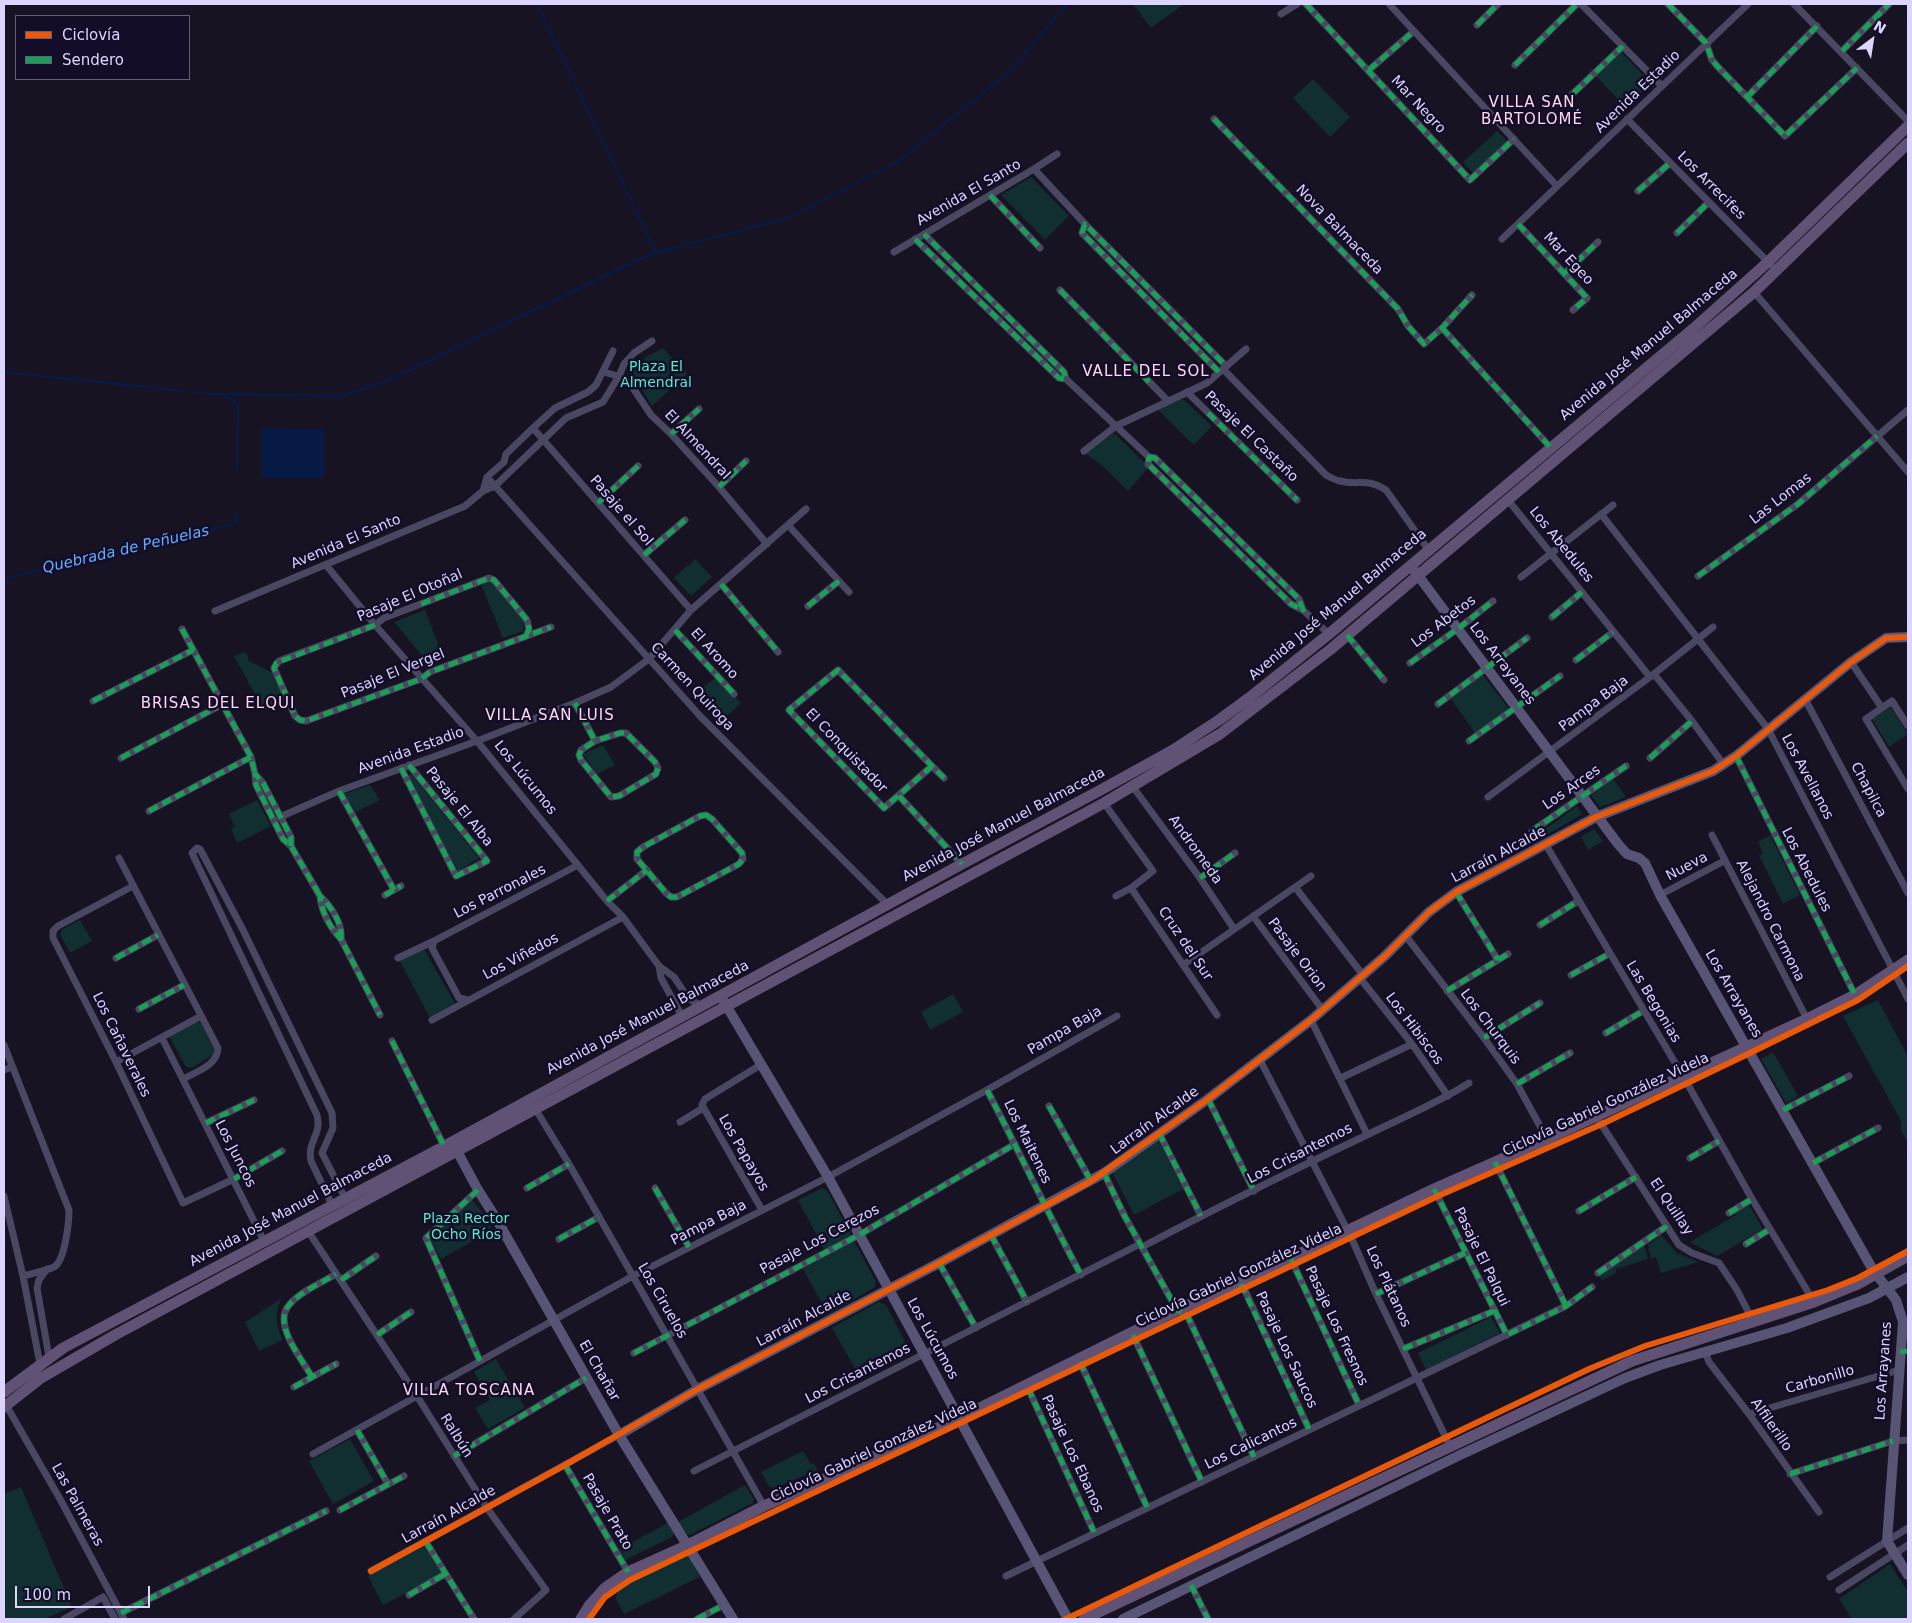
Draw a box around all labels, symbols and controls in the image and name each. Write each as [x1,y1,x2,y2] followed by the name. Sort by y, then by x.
[15,15,190,80] legend
[1847,15,1897,65] north arrow
[1871,17,1889,37] text: N
[62,26,120,44] text: Ciclovía
[1592,47,1684,137] street label: Avenida Estadio
[62,51,124,69] text: Sendero
[1387,73,1449,137] street label: Mar Negro
[1480,94,1584,129] district label: VILLA SAN BARTOLOMÉ
[1673,148,1749,224] street label: Los Arrecifes
[914,156,1024,230] street label: Avenida El Santo
[1292,182,1386,278] street label: Nova Balmaceda
[1539,229,1597,289] street label: Mar Egeo
[1557,266,1741,424] street label: Avenida José Manuel Balmaceda
[620,359,692,392] park label: Plaza El Almendral
[1081,363,1211,381] district label: VALLE DEL SOL
[1201,388,1301,486] street label: Pasaje El Castaño
[661,407,733,483] street label: El Almendral
[1747,470,1815,528] street label: Las Lomas
[586,472,656,550] street label: Pasaje el Sol
[1525,504,1597,586] street label: Los Abedules
[288,511,404,573] street label: Avenida El Santo
[41,522,211,578] water label: Quebrada de Peñuelas
[1246,526,1430,684] street label: Avenida José Manuel Balmaceda
[355,566,465,626] street label: Pasaje El Otoñal
[1408,592,1480,652] street label: Los Abetos
[1466,619,1538,709] street label: Los Arrayanes
[687,625,741,683] street label: El Aromo
[647,639,737,735] street label: Carmen Quiroga
[339,646,447,702] street label: Pasaje El Vergel
[1556,672,1632,736] street label: Pampa Baja
[139,695,297,713] district label: BRISAS DEL ELQUI
[802,705,890,797] street label: El Conquistador
[484,707,616,725] district label: VILLA SAN LUIS
[356,724,466,778] street label: Avenida Estadio
[1777,731,1837,823] street label: Los Avellanos
[490,738,560,818] street label: Los Lúcumos
[1846,759,1890,821] street label: Chapilca
[1540,762,1604,814] street label: Los Arces
[422,764,496,850] street label: Pasaje El Alba
[900,764,1108,886] street label: Avenida José Manuel Balmaceda
[1164,812,1226,888] street label: Andromeda
[1449,823,1549,887] street label: Larraín Alcalde
[1778,825,1834,915] street label: Los Abedules
[1663,849,1711,885] street label: Nueva
[1732,857,1808,985] street label: Alejandro Carmona
[451,862,549,922] street label: Los Parronales
[1154,904,1216,984] street label: Cruz del Sur
[1264,915,1330,995] street label: Pasaje Orion
[480,930,562,984] street label: Los Viñedos
[1701,947,1765,1041] street label: Los Arrayanes
[544,957,752,1079] street label: Avenida José Manuel Balmaceda
[1622,958,1684,1046] street label: Las Begonias
[1456,986,1524,1068] street label: Los Churquis
[88,990,154,1100] street label: Los Cañaverales
[1381,990,1447,1068] street label: Los Hibiscos
[1025,1003,1105,1059] street label: Pampa Baja
[1500,1050,1712,1160] street label: Ciclovía Gabriel González Videla
[1108,1083,1202,1159] street label: Larraín Alcalde
[999,1097,1055,1187] street label: Los Maitenes
[714,1112,772,1194] street label: Los Papayos
[211,1118,259,1190] street label: Los Juncos
[1245,1120,1355,1188] street label: Los Crisantemos
[187,1149,395,1271] street label: Avenida José Manuel Balmaceda
[1646,1175,1696,1239] street label: El Quillay
[668,1197,750,1249] street label: Pampa Baja
[757,1201,883,1279] street label: Pasaje Los Cerezos
[1450,1205,1512,1309] street label: Pasaje El Palqui
[423,1211,509,1244] park label: Plaza Rector Ocho Ríos
[1133,1221,1345,1331] street label: Ciclovía Gabriel González Videla
[1362,1244,1414,1330] street label: Los Plátanos
[634,1260,690,1342] street label: Los Ciruelos
[1301,1263,1371,1389] street label: Pasaje Los Fresnos
[754,1287,854,1351] street label: Larraín Alcalde
[1252,1289,1320,1411] street label: Pasaje Los Saucos
[903,1295,961,1383] street label: Los Lúcumos
[1872,1321,1896,1421] street label: Los Arrayanes
[575,1338,623,1404] street label: El Chañar
[803,1340,913,1408] street label: Los Crisantemos
[1784,1362,1856,1398] street label: Carbonillo
[401,1382,537,1400] district label: VILLA TOSCANA
[1037,1392,1107,1516] street label: Pasaje Los Ebanos
[1747,1395,1795,1455] street label: Alfilerillo
[768,1396,980,1506] street label: Ciclovía Gabriel González Videla
[436,1411,476,1461] street label: Ralbún
[1202,1414,1300,1474] street label: Los Calicantos
[47,1461,107,1549] street label: Las Palmeras
[578,1471,636,1553] street label: Pasaje Prato
[399,1482,499,1548] street label: Larraín Alcalde
[18,1576,152,1608] scale bar
[23,1586,71,1604] text: 100 m

